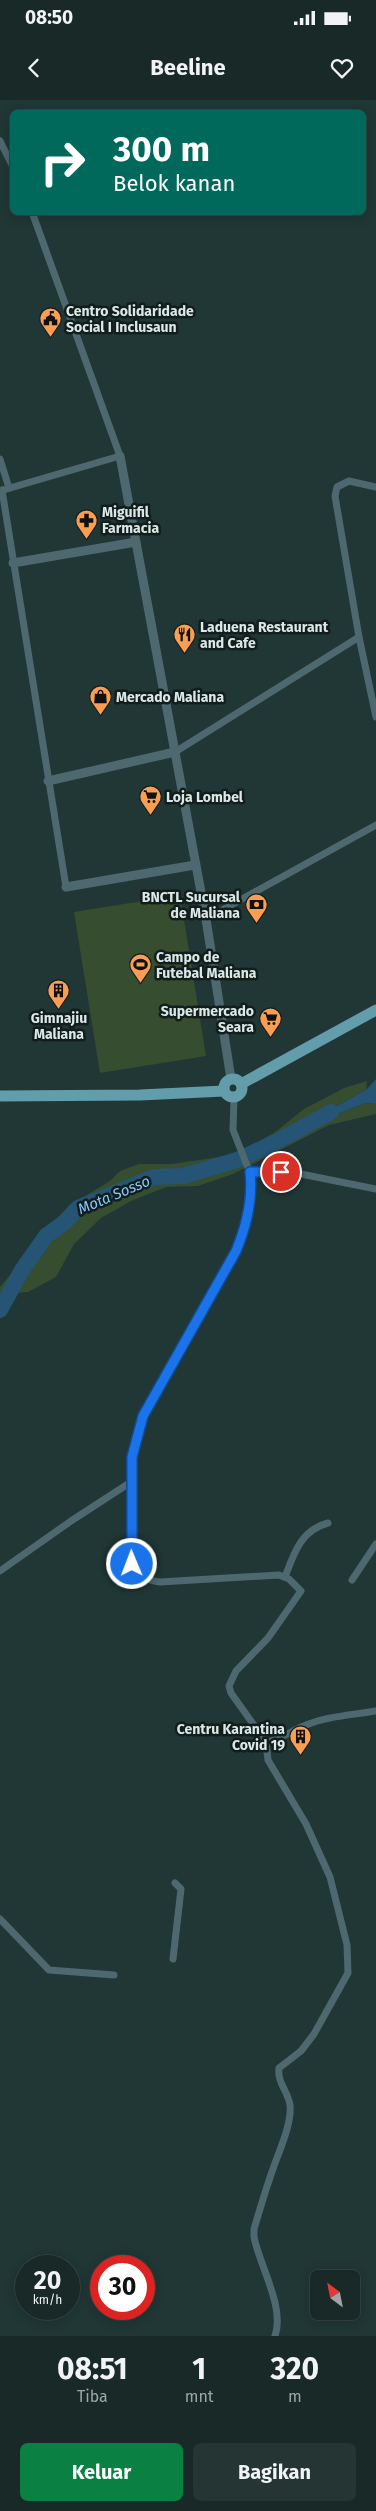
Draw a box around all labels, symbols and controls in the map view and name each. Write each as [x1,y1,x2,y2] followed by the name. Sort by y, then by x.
[25,6,73,29] text: 08:50
[20,54,48,82] icon: back
[150,54,226,81] text: Beeline
[328,54,356,82] icon: heart
[113,128,210,170] text: 300 m
[30,130,95,195] icon: right
[113,170,235,197] text: Belok kanan
[66,303,194,336] place label: Centro Solidaridade Social I Inclusaun
[38,307,62,338] public building icon: Centro Solidaridade Social I Inclusaun
[102,504,159,537] place label: Miguifil Farmacia
[74,508,98,539] pharmacy icon: Miguifil Farmacia
[200,619,329,652] place label: Laduena Restaurant and Cafe
[172,623,196,654] restaurant icon: Laduena Restaurant and Cafe
[88,685,112,716] shop icon: Mercado Maliana
[116,689,224,706] place label: Mercado Maliana
[138,785,162,816] supermarket icon: Loja Lombel
[166,789,244,806] place label: Loja Lombel
[142,889,241,922] place label: BNCTL Sucursal de Maliana
[244,893,268,924] bank icon: BNCTL Sucursal de Maliana
[156,949,257,982] place label: Campo de Futebal Maliana
[128,953,152,984] sports icon: Campo de Futebal Maliana
[47,978,71,1009] building icon: Gimnajiu Maliana
[161,1003,254,1036] place label: Supermercado Seara
[258,1007,282,1038] supermarket icon: Supermercado Seara
[31,1010,87,1043] place label: Gimnajiu Maliana
[260,1151,302,1193] pin
[267,1158,295,1186] icon: arrive
[75,1172,153,1218] water label: Mota Sosso
[105,1537,157,1589] position arrow
[177,1721,285,1754] place label: Centru Karantina Covid 19
[289,1725,313,1756] building icon: Centru Karantina Covid 19
[90,2255,155,2320] speed limit sign: 30
[34,2266,61,2296] text: 20
[310,2270,360,2320] north arrow
[310,2270,360,2320] map controls
[33,2293,62,2307] text: km/h
[57,2351,128,2387] text: 08:51
[192,2351,206,2387] text: 1
[271,2351,319,2387] text: 320
[77,2387,108,2406] text: Tiba
[185,2387,214,2406] text: mnt
[288,2387,302,2406] text: m
[20,2443,183,2501] button: Keluar
[193,2443,356,2501] button: Bagikan

